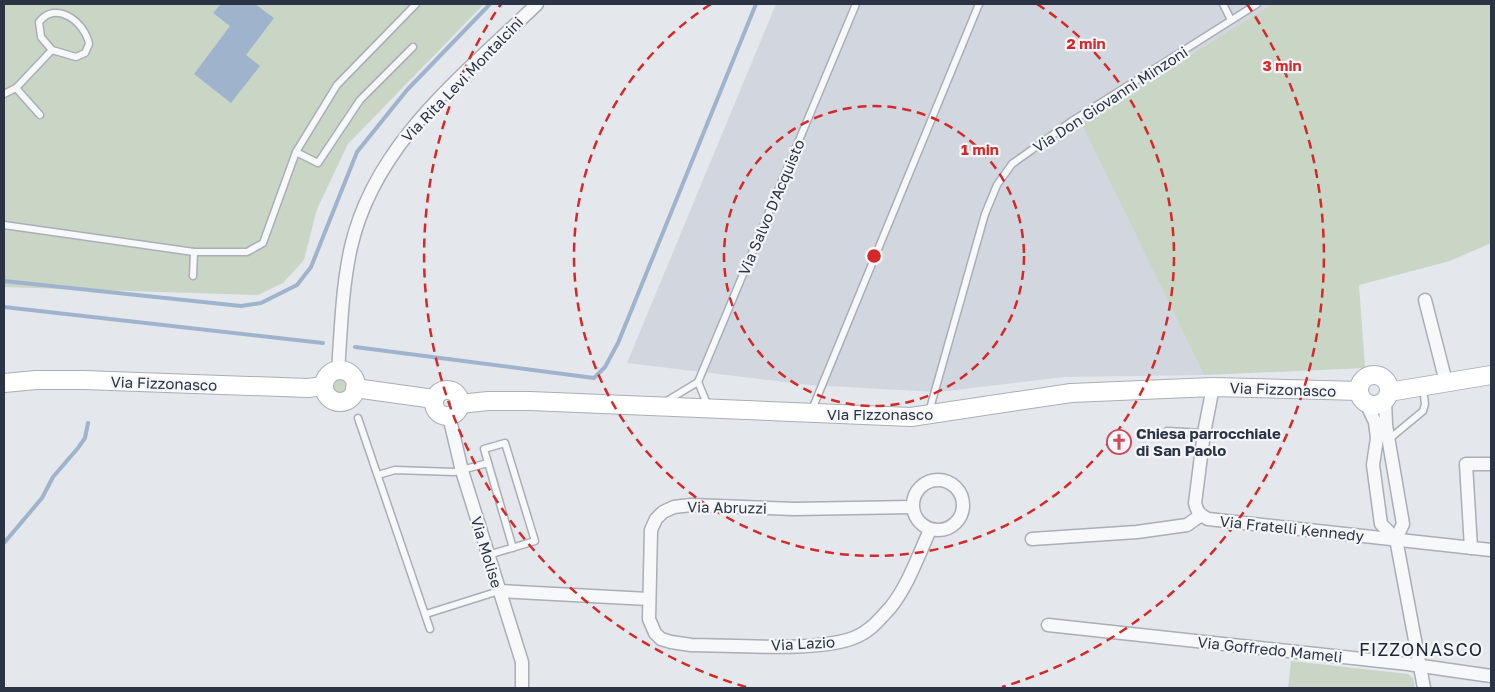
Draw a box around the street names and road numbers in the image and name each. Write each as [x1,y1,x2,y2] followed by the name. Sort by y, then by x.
[397,13,527,145] street label: Via Rita Levi Montalcini
[1029,42,1191,156] street label: Via Don Giovanni Minzoni
[734,136,808,278] street label: Via Salvo D'Acquisto
[110,372,218,394] street label: Via Fizzonasco
[1229,378,1337,400] street label: Via Fizzonasco
[827,405,933,423] street label: Via Fizzonasco
[687,497,767,517] street label: Via Abruzzi
[1219,511,1366,545] street label: Via Fratelli Kennedy
[468,514,506,590] street label: Via Molise
[771,632,835,654] street label: Via Lazio
[1197,632,1343,666] street label: Via Goffredo Mameli

